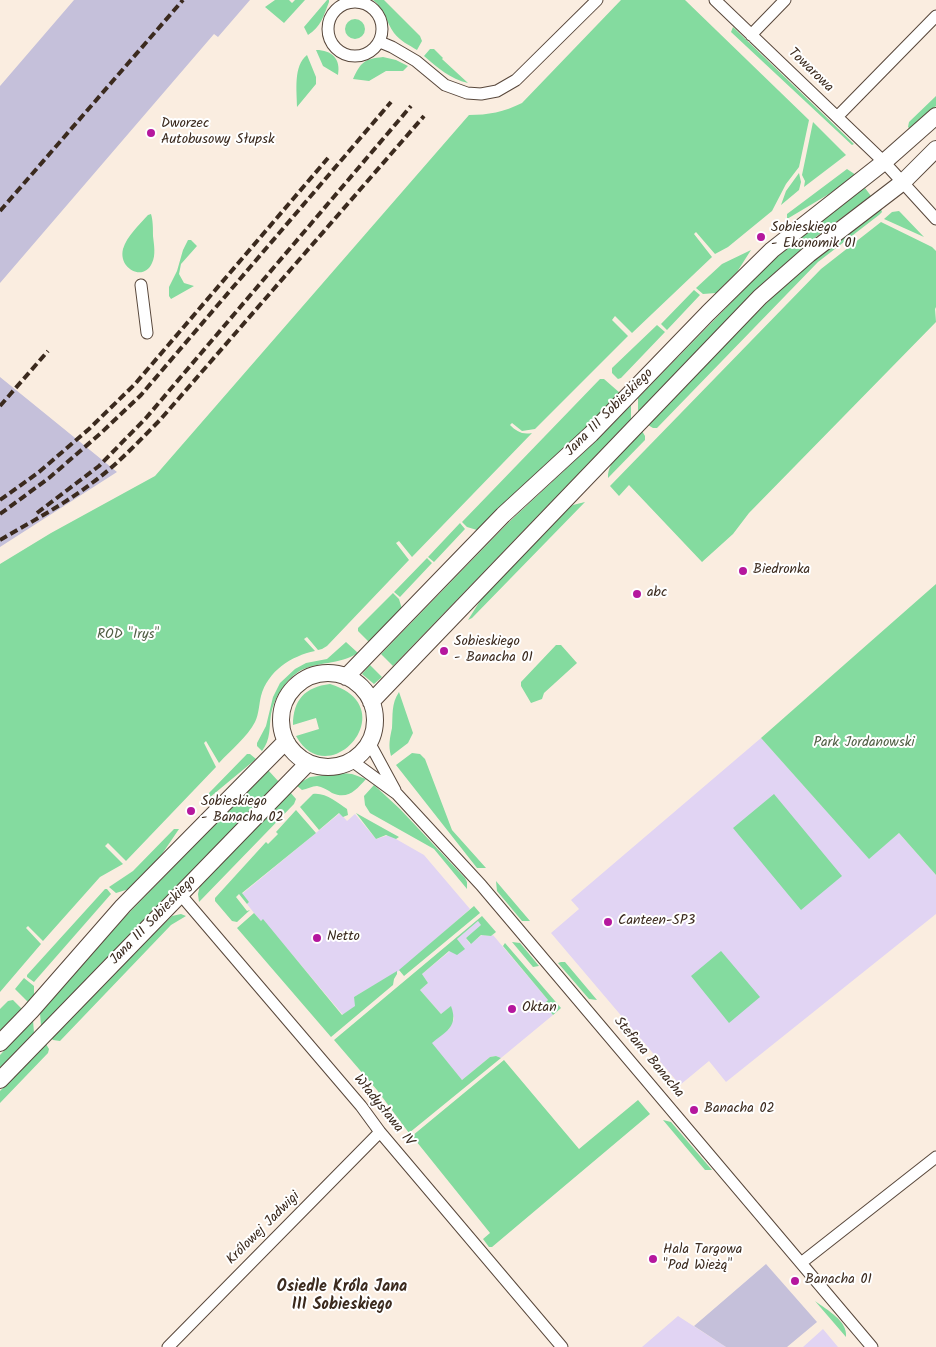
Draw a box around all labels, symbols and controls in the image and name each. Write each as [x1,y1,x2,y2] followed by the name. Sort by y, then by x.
[784,45,836,97] street label: Towarowa
[161,117,274,150] place label: Dworzec Autobusowy Słupsk
[145,127,157,139] marker: Dworzec Autobusowy Słupsk
[771,221,856,253] place label: Sobieskiego - Ekonomik 01
[755,231,767,243] marker: Sobieskiego - Ekonomik 01
[563,366,657,460] street label: Jana III Sobieskiego
[753,563,810,579] place label: Biedronka
[737,565,749,577] marker: Biedronka
[647,586,667,602] place label: abc
[631,588,643,600] marker: abc
[97,628,159,644] park label: ROD "Irys"
[454,635,533,668] place label: Sobieskiego - Banacha 01
[438,645,450,657] marker: Sobieskiego - Banacha 01
[813,736,915,752] park label: Park Jordanowski
[201,795,284,828] place label: Sobieskiego - Banacha 02
[185,805,197,817] marker: Sobieskiego - Banacha 02
[107,873,201,969] street label: Jana III Sobieskiego
[618,914,695,930] place label: Canteen-SP3
[602,916,614,928] marker: Canteen-SP3
[327,930,360,946] place label: Netto
[311,932,323,944] marker: Netto
[522,1001,557,1017] place label: Oktan
[506,1003,518,1015] marker: Oktan
[609,1014,687,1102] street label: Stefana Banacha
[349,1072,417,1150] street label: Władysława IV
[704,1102,775,1118] place label: Banacha 02
[688,1104,700,1116] marker: Banacha 02
[224,1189,304,1269] street label: Królowej Jadwigi
[663,1243,742,1276] place label: Hala Targowa "Pod Wieżą"
[647,1253,659,1265] marker: Hala Targowa "Pod Wieżą"
[805,1273,872,1289] place label: Banacha 01
[789,1275,801,1287] marker: Banacha 01
[277,1278,407,1316] district label: Osiedle Króla Jana III Sobieskiego

